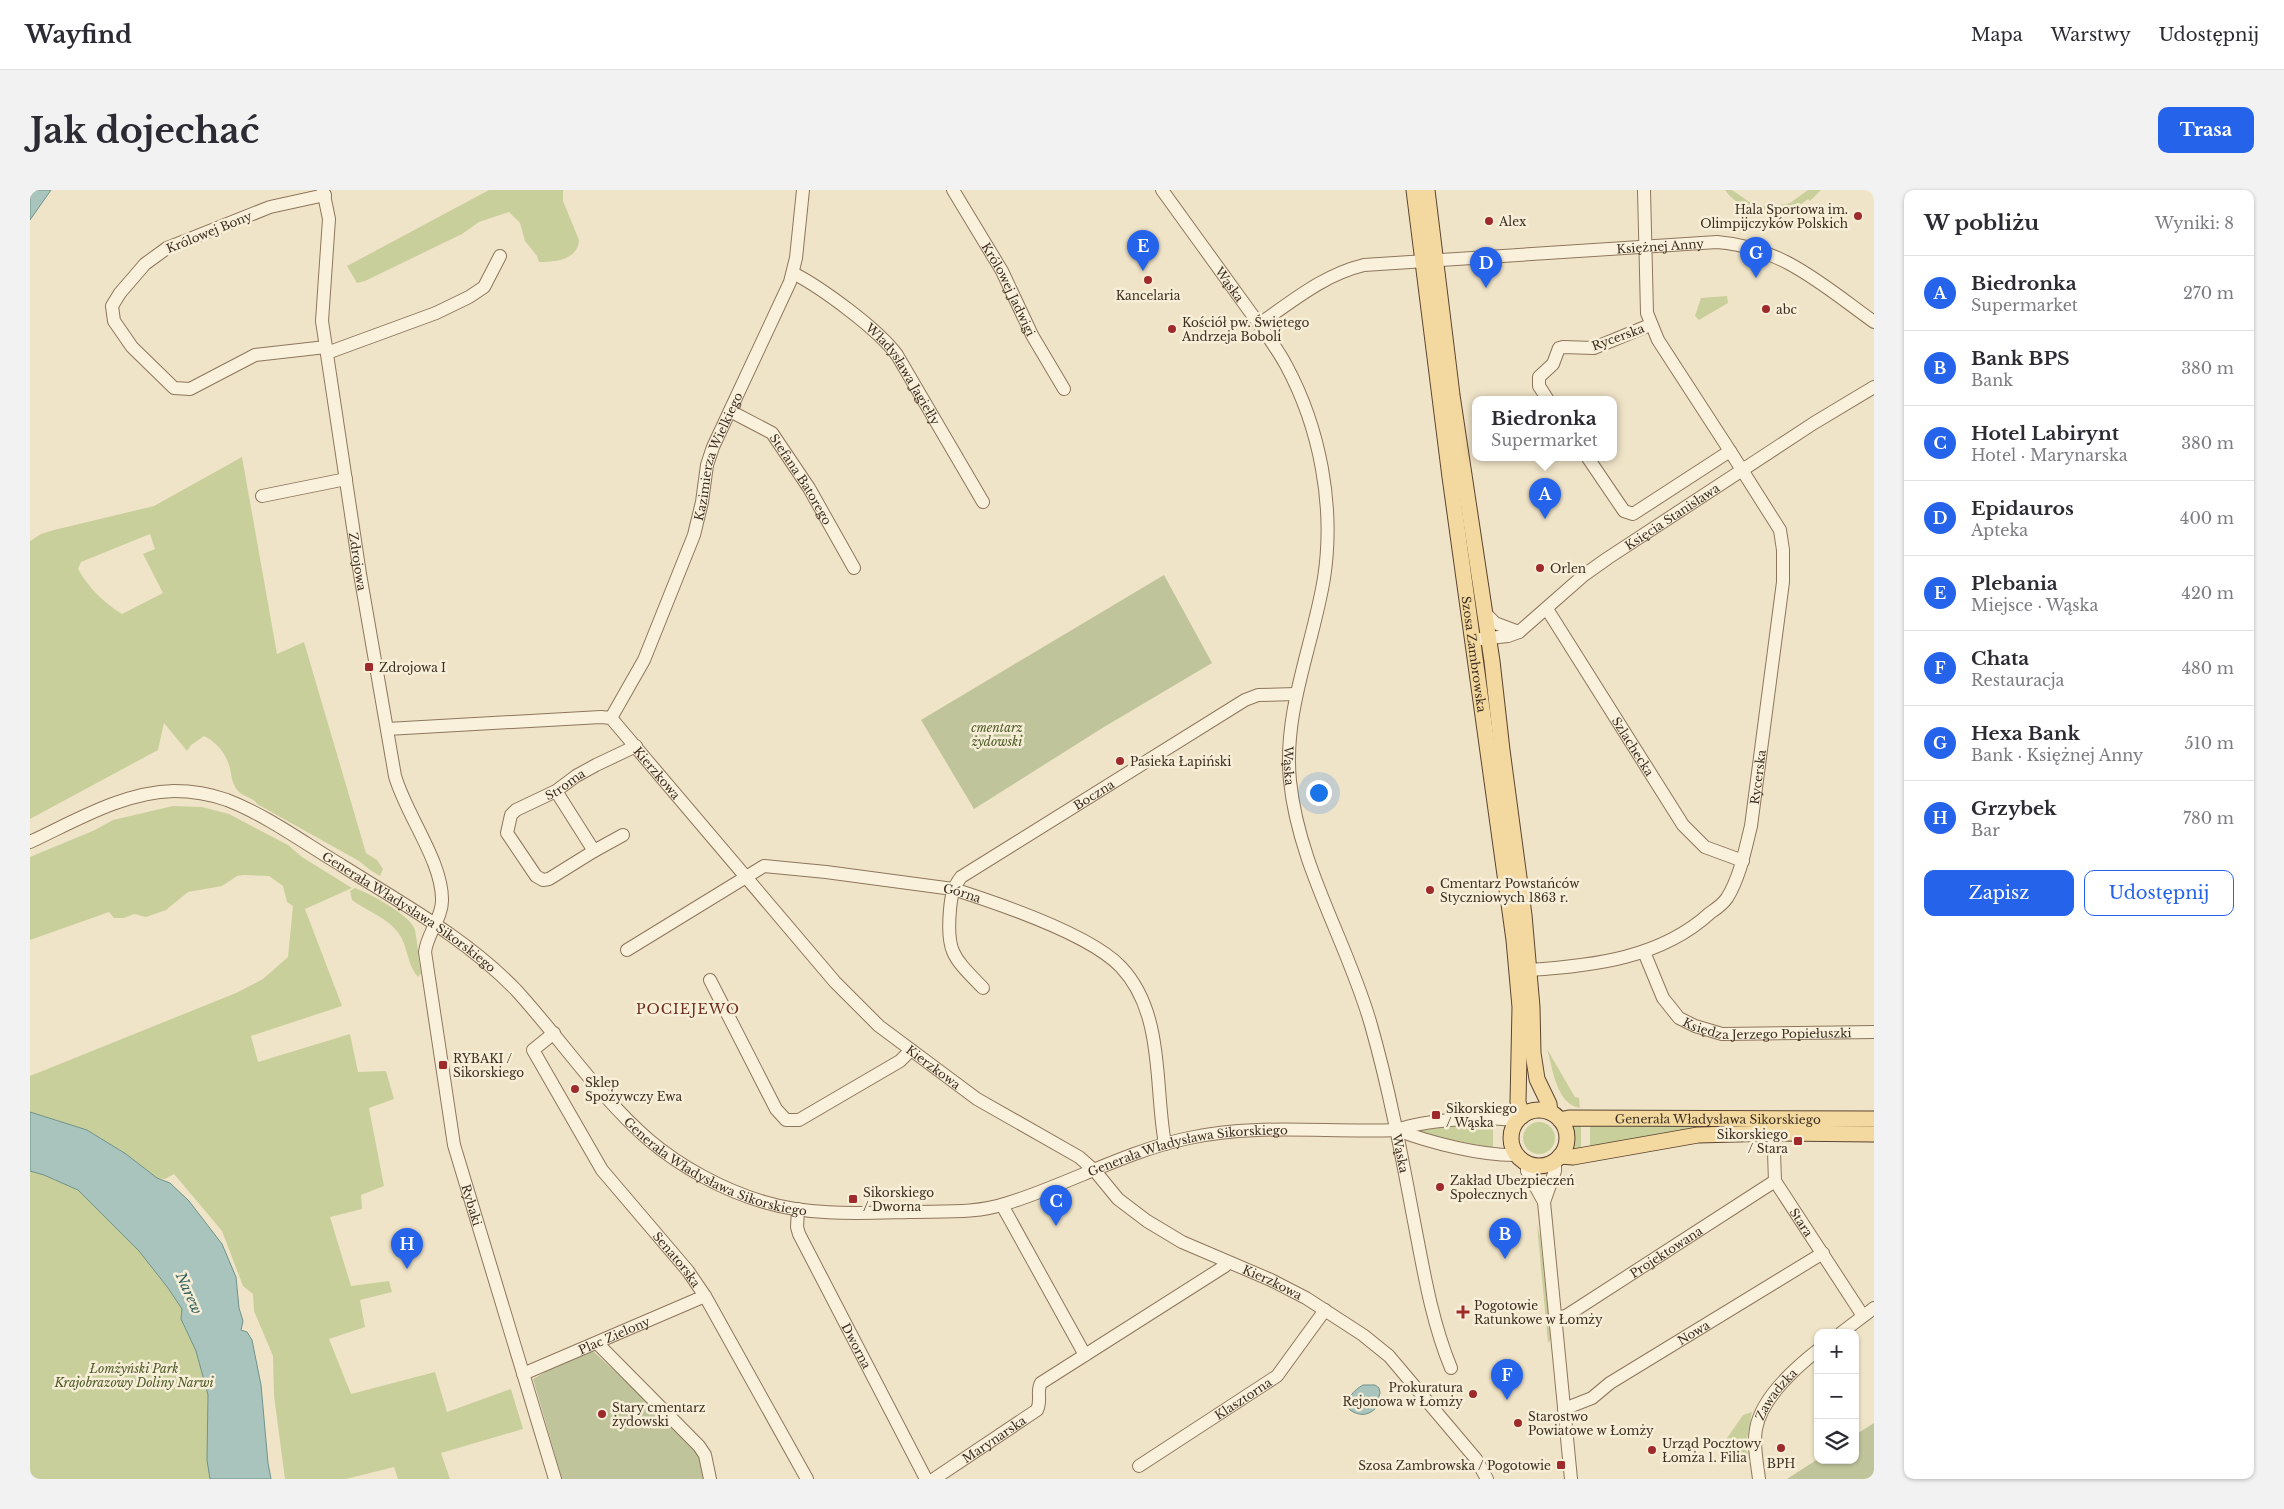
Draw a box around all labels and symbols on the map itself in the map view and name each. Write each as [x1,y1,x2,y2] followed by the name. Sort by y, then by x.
[1700,202,1848,231] place label: Hala Sportowa im. Olimpijczyków Polskich
[164,208,254,256] street label: Królowej Bony
[1852,210,1864,222] marker: Hala Sportowa im. Olimpijczyków Polskich
[1498,214,1527,229] place label: Alex
[1483,215,1495,227] marker: Alex
[1127,230,1159,271] pin: E
[1616,235,1705,256] street label: Księżnej Anny
[1740,237,1772,278] pin: G
[979,240,1039,338] street label: Królowej Jadwigi
[1470,247,1502,288] pin: D
[1212,263,1248,305] street label: Wąska
[1142,274,1154,286] marker: Kancelaria
[1116,288,1181,303] place label: Kancelaria
[1776,302,1797,317] place label: abc
[1760,303,1772,315] marker: abc
[1181,314,1309,344] place label: Kościół pw. Świętego Andrzeja Boboli
[862,319,944,428] street label: Władysława Jagiełły
[1590,320,1647,353] street label: Rycerska
[1166,323,1178,335] marker: Kościół pw. Świętego Andrzeja Boboli
[690,389,745,522] street label: Kazimierza Wielkiego
[767,431,836,527] street label: Stefana Batorego
[1529,478,1561,519] pin: A
[1622,480,1722,553] street label: Księcia Stanisława
[346,531,370,592] street label: Zdrojowa
[1550,561,1586,576] place label: Orlen
[1534,562,1546,574] marker: Orlen
[1459,595,1490,713] street label: Szosa Zambrowska
[379,660,446,675] place label: Zdrojowa I
[363,661,375,673] marker: Zdrojowa I
[1609,714,1658,779] street label: Szlachecka
[971,720,1023,749] park label: cmentarz żydowski
[631,743,684,802] street label: Kierzkowa
[1281,745,1298,786] street label: Wąska
[1746,748,1768,805] street label: Rycerska
[1130,754,1231,769] place label: Pasieka Łapiński
[1114,755,1126,767] marker: Pasieka Łapiński
[542,765,588,803] street label: Stroma
[1070,776,1117,813] street label: Boczna
[1306,780,1332,806] your location
[320,848,499,975] street label: Generała Władysława Sikorskiego
[1440,876,1580,905] place label: Cmentarz Powstańców Styczniowych 1863 r.
[942,880,983,905] street label: Górna
[1424,884,1436,896] marker: Cmentarz Powstańców Styczniowych 1863 r.
[636,1000,740,1018] district label: POCIEJEWO
[1681,1014,1852,1041] street label: Księdza Jerzego Popiełuszki
[903,1042,964,1092] street label: Kierzkowa
[453,1051,524,1080] place label: RYBAKI / Sikorskiego
[437,1059,449,1071] marker: RYBAKI / Sikorskiego
[585,1075,682,1104] place label: Sklep Spożywczy Ewa
[569,1083,581,1095] marker: Sklep Spożywczy Ewa
[1446,1101,1517,1130] place label: Sikorskiego / Wąska
[1430,1109,1442,1121] marker: Sikorskiego / Wąska
[1615,1111,1821,1126] street label: Generała Władysława Sikorskiego
[621,1114,808,1218] street label: Generała Władysława Sikorskiego
[1085,1122,1288,1179] street label: Generała Władysława Sikorskiego
[1717,1127,1788,1156] place label: Sikorskiego / Stara
[1390,1132,1412,1174] street label: Wąska
[1792,1135,1804,1147] marker: Sikorskiego / Stara
[1450,1173,1575,1202] place label: Zakład Ubezpieczeń Społecznych
[1434,1181,1446,1193] marker: Zakład Ubezpieczeń Społecznych
[459,1182,485,1228] street label: Rybaki
[863,1185,934,1214] place label: Sikorskiego / Dworna
[1040,1185,1072,1226] pin: C
[847,1193,859,1205] marker: Sikorskiego / Dworna
[1787,1205,1817,1240] street label: Stara
[1489,1218,1521,1259] pin: B
[1627,1222,1705,1280] street label: Projektowana
[391,1228,423,1269] pin: H
[650,1228,704,1290] street label: Senatorska
[1241,1261,1305,1302] street label: Kierzkowa
[171,1268,206,1317] water label: Narew
[1474,1298,1603,1327] place label: Pogotowie Ratunkowe w Łomży
[1456,1305,1470,1319] marker: Pogotowie Ratunkowe w Łomży
[576,1313,652,1357] street label: Plac Zielony
[1674,1317,1712,1348] street label: Nowa
[839,1320,875,1371] street label: Dworna
[1491,1359,1523,1400] pin: F
[53,1361,214,1390] park label: Łomżyński Park Krajobrazowy Doliny Narwi
[1752,1365,1800,1422] street label: Zawadzka
[1211,1374,1275,1422] street label: Klasztorna
[1343,1380,1463,1409] place label: Prokuratura Rejonowa w Łomży
[1467,1388,1479,1400] marker: Prokuratura Rejonowa w Łomży
[612,1400,706,1429] place label: Stary cmentarz żydowski
[596,1408,608,1420] marker: Stary cmentarz żydowski
[1528,1409,1654,1438] place label: Starostwo Powiatowe w Łomży
[959,1412,1029,1466] street label: Marynarska
[1512,1417,1524,1429] marker: Starostwo Powiatowe w Łomży
[1662,1436,1762,1465] place label: Urząd Pocztowy Łomża 1. Filia
[1775,1442,1787,1454] marker: BPH
[1646,1444,1658,1456] marker: Urząd Pocztowy Łomża 1. Filia
[1767,1456,1795,1471] place label: BPH
[1358,1458,1551,1473] place label: Szosa Zambrowska / Pogotowie
[1555,1459,1567,1471] marker: Szosa Zambrowska / Pogotowie

